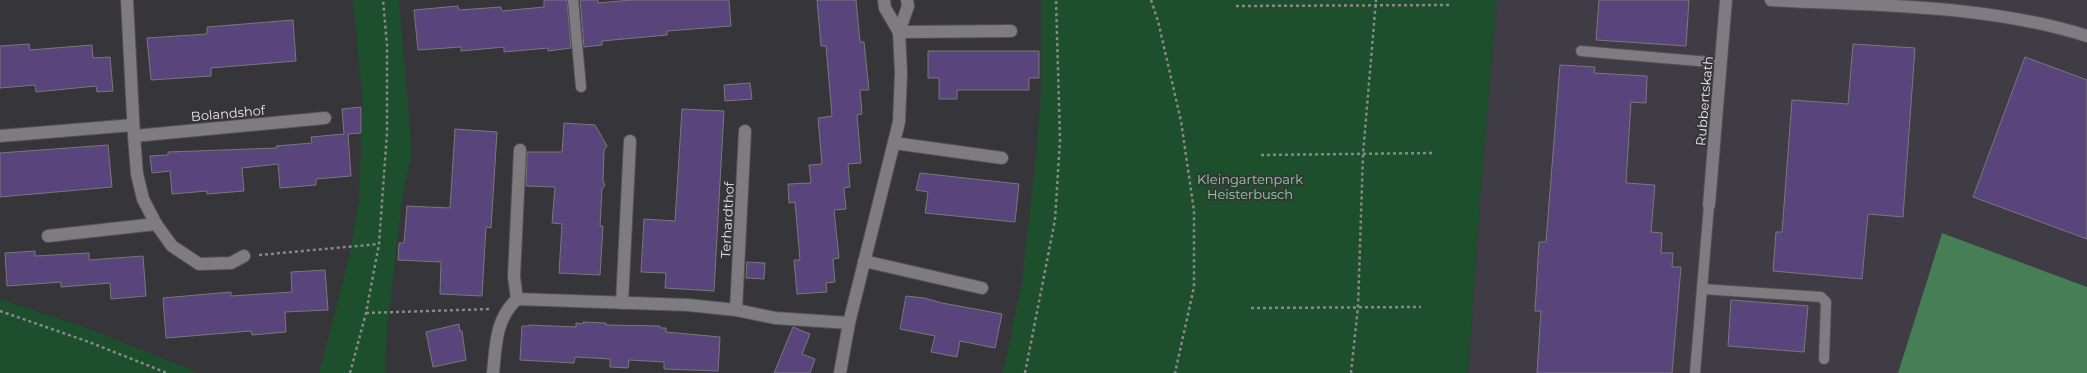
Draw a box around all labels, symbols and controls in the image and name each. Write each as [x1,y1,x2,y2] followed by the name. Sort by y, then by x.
[1692,55,1716,147] street label: Rubbertskath
[190,102,266,124] street label: Bolandshof
[1197,171,1303,202] park label: Kleingartenpark Heisterbusch
[717,181,737,259] street label: Terhardthof

